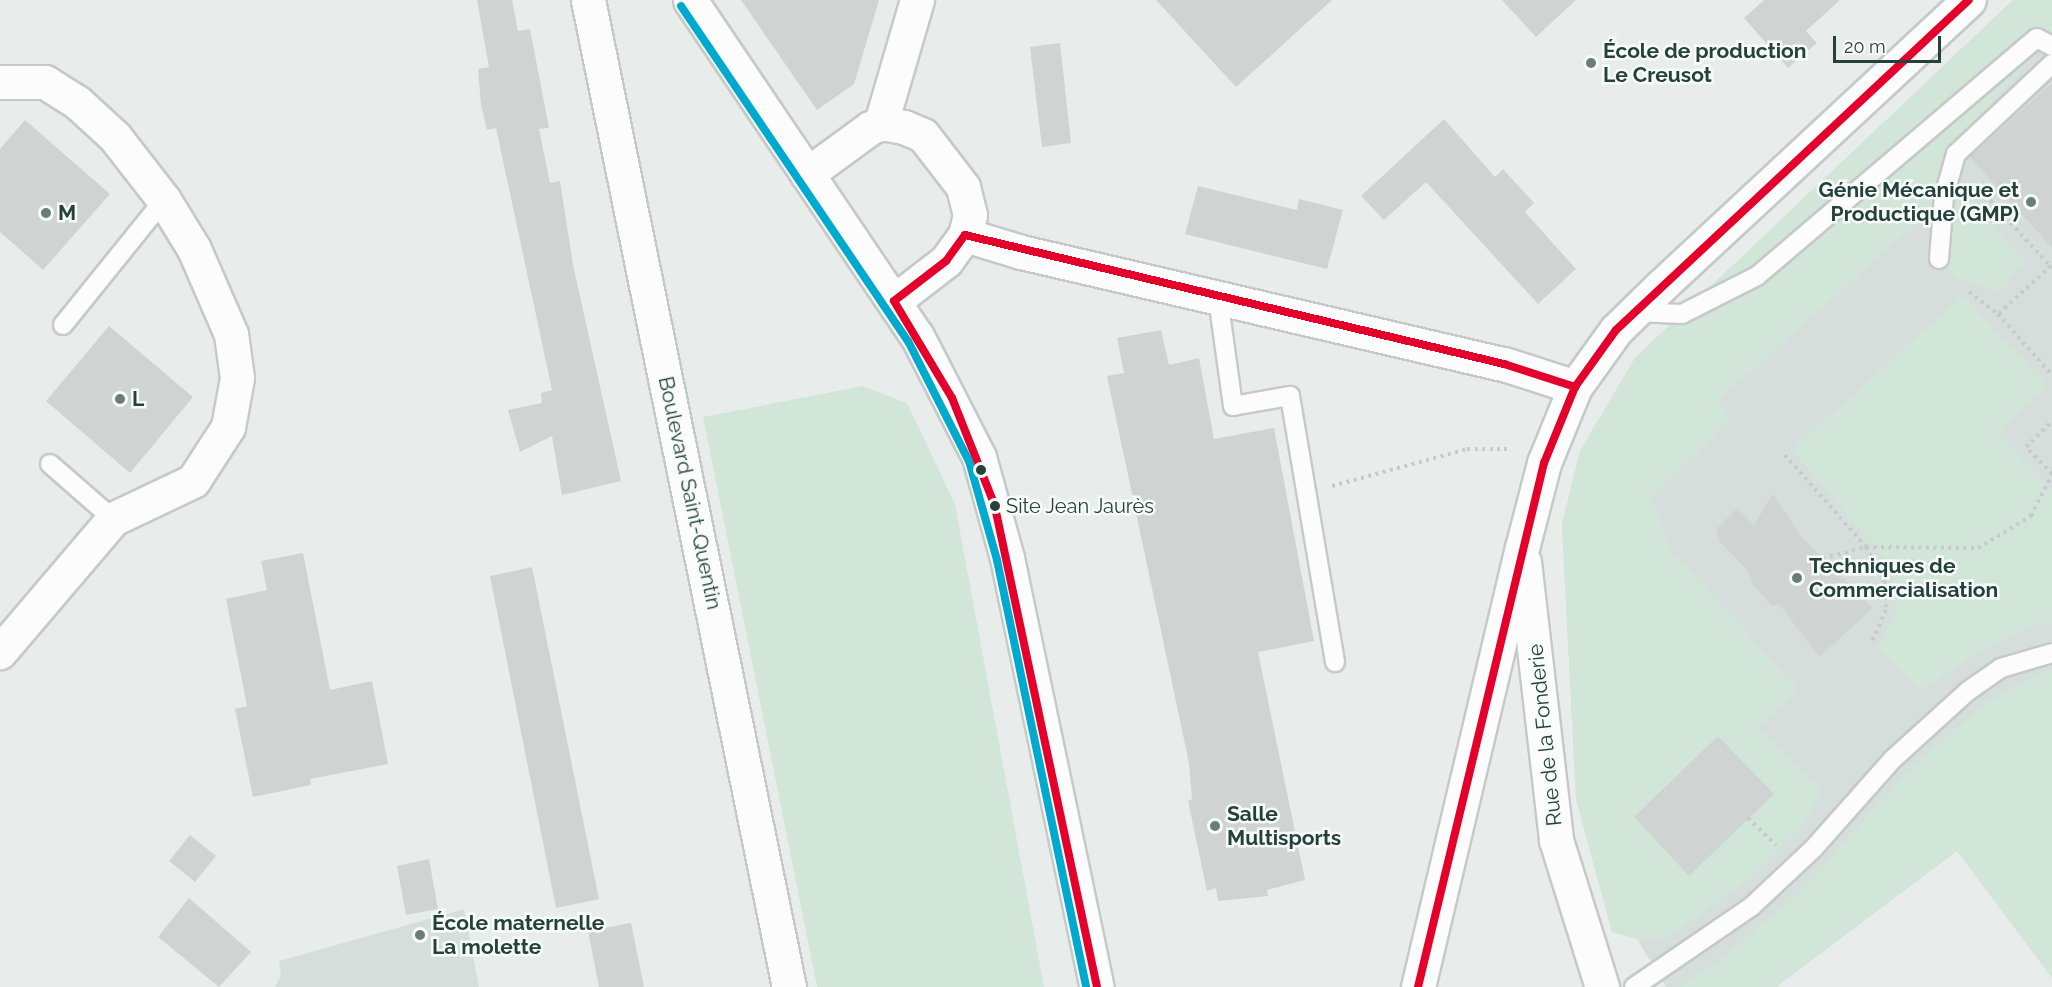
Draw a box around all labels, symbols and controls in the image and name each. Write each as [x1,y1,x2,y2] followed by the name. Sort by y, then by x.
[1836,24,1944,62] scale bar
[1844,36,1886,57] text: 20 m
[1603,38,1807,88] place label: École de production Le Creusot
[1584,56,1598,70] marker: École de production Le Creusot
[1819,177,2019,227] place label: Génie Mécanique et Productique (GMP)
[2024,195,2038,209] marker: Génie Mécanique et Productique (GMP)
[58,200,76,226] place label: M
[39,206,53,220] marker: M
[653,374,727,612] street label: Boulevard Saint-Quentin
[132,386,144,412] place label: L
[113,392,127,406] marker: L
[975,464,987,476] unlabelled marker
[1006,494,1155,518] place label: Site Jean Jaurès
[989,500,1001,512] marker: Site Jean Jaurès
[1809,553,1998,603] place label: Techniques de Commercialisation
[1790,571,1804,585] marker: Techniques de Commercialisation
[1523,643,1567,827] street label: Rue de la Fonderie
[1227,801,1341,851] place label: Salle Multisports
[1208,819,1222,833] marker: Salle Multisports
[432,910,604,960] place label: École maternelle La molette
[413,928,427,942] marker: École maternelle La molette

